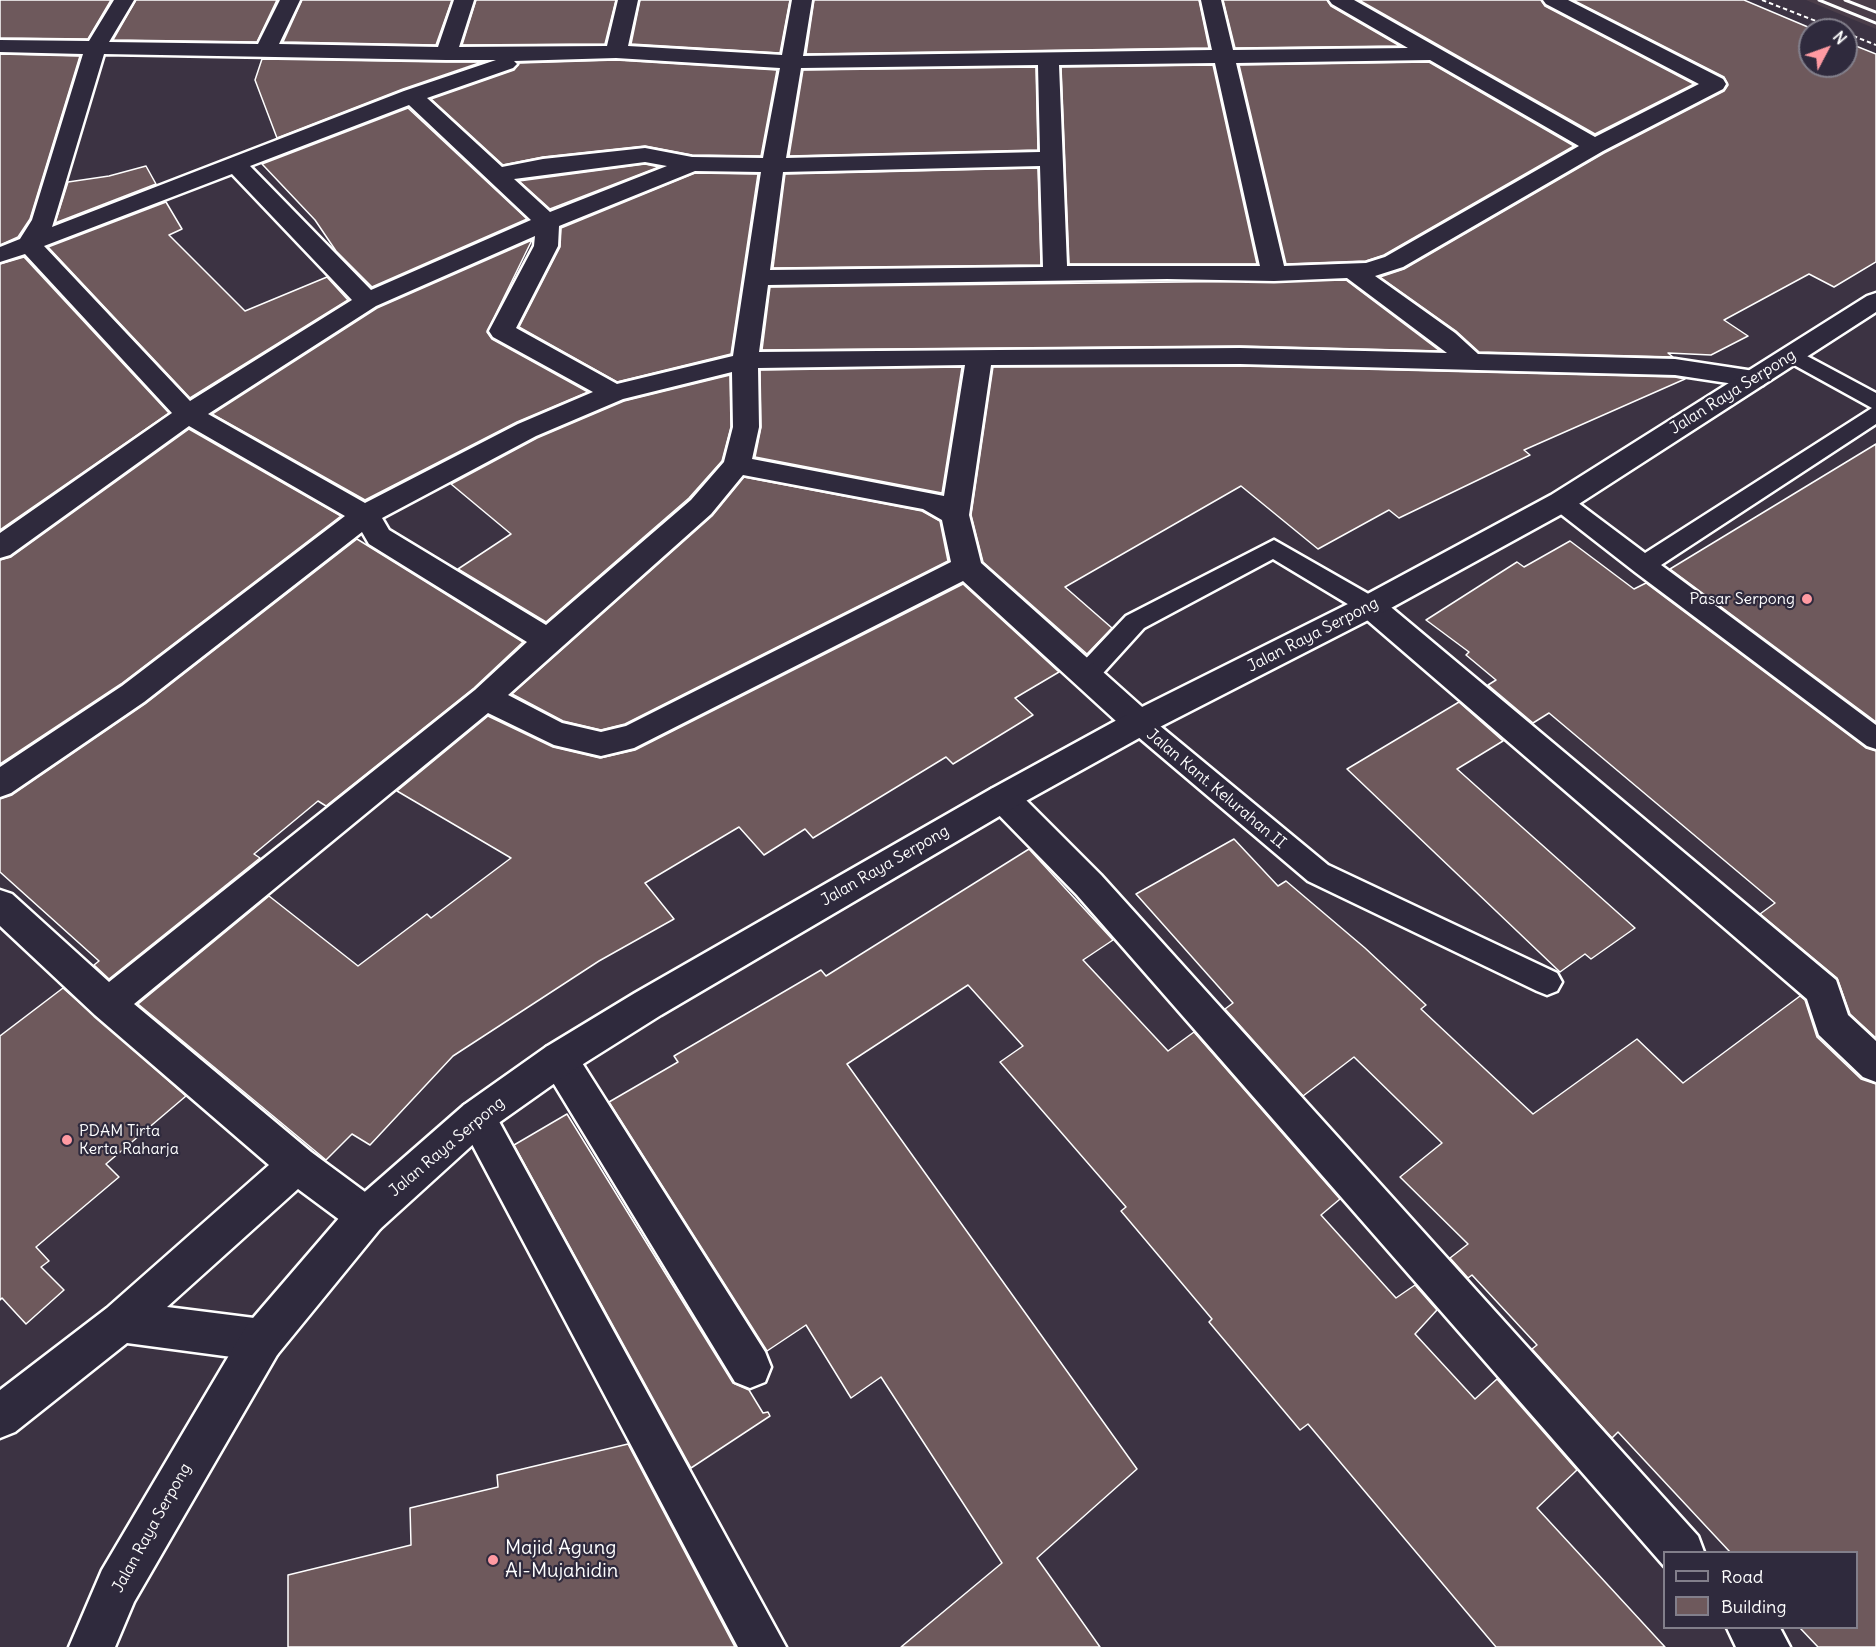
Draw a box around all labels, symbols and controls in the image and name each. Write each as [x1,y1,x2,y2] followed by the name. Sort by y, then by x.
[1798,18,1858,78] north arrow
[1829,27,1851,48] text: N
[1667,346,1799,438] street label: Jalan Raya Serpong
[1690,589,1795,609] place label: Pasar Serpong
[1800,592,1814,606] marker: Pasar Serpong
[1244,594,1382,676] street label: Jalan Raya Serpong
[1143,725,1289,853] street label: Jalan Kant. Kelurahan II
[818,822,952,910] street label: Jalan Raya Serpong
[385,1093,509,1201] street label: Jalan Raya Serpong
[79,1121,179,1159] place label: PDAM Tirta Kerta Raharja
[60,1133,74,1147] marker: PDAM Tirta Kerta Raharja
[109,1460,195,1596] street label: Jalan Raya Serpong
[505,1536,618,1583] place label: Majid Agung Al-Mujahidin
[1663,1551,1858,1629] legend
[486,1553,500,1567] marker: Majid Agung Al-Mujahidin
[1721,1565,1763,1588] text: Road
[1721,1595,1786,1618] text: Building

